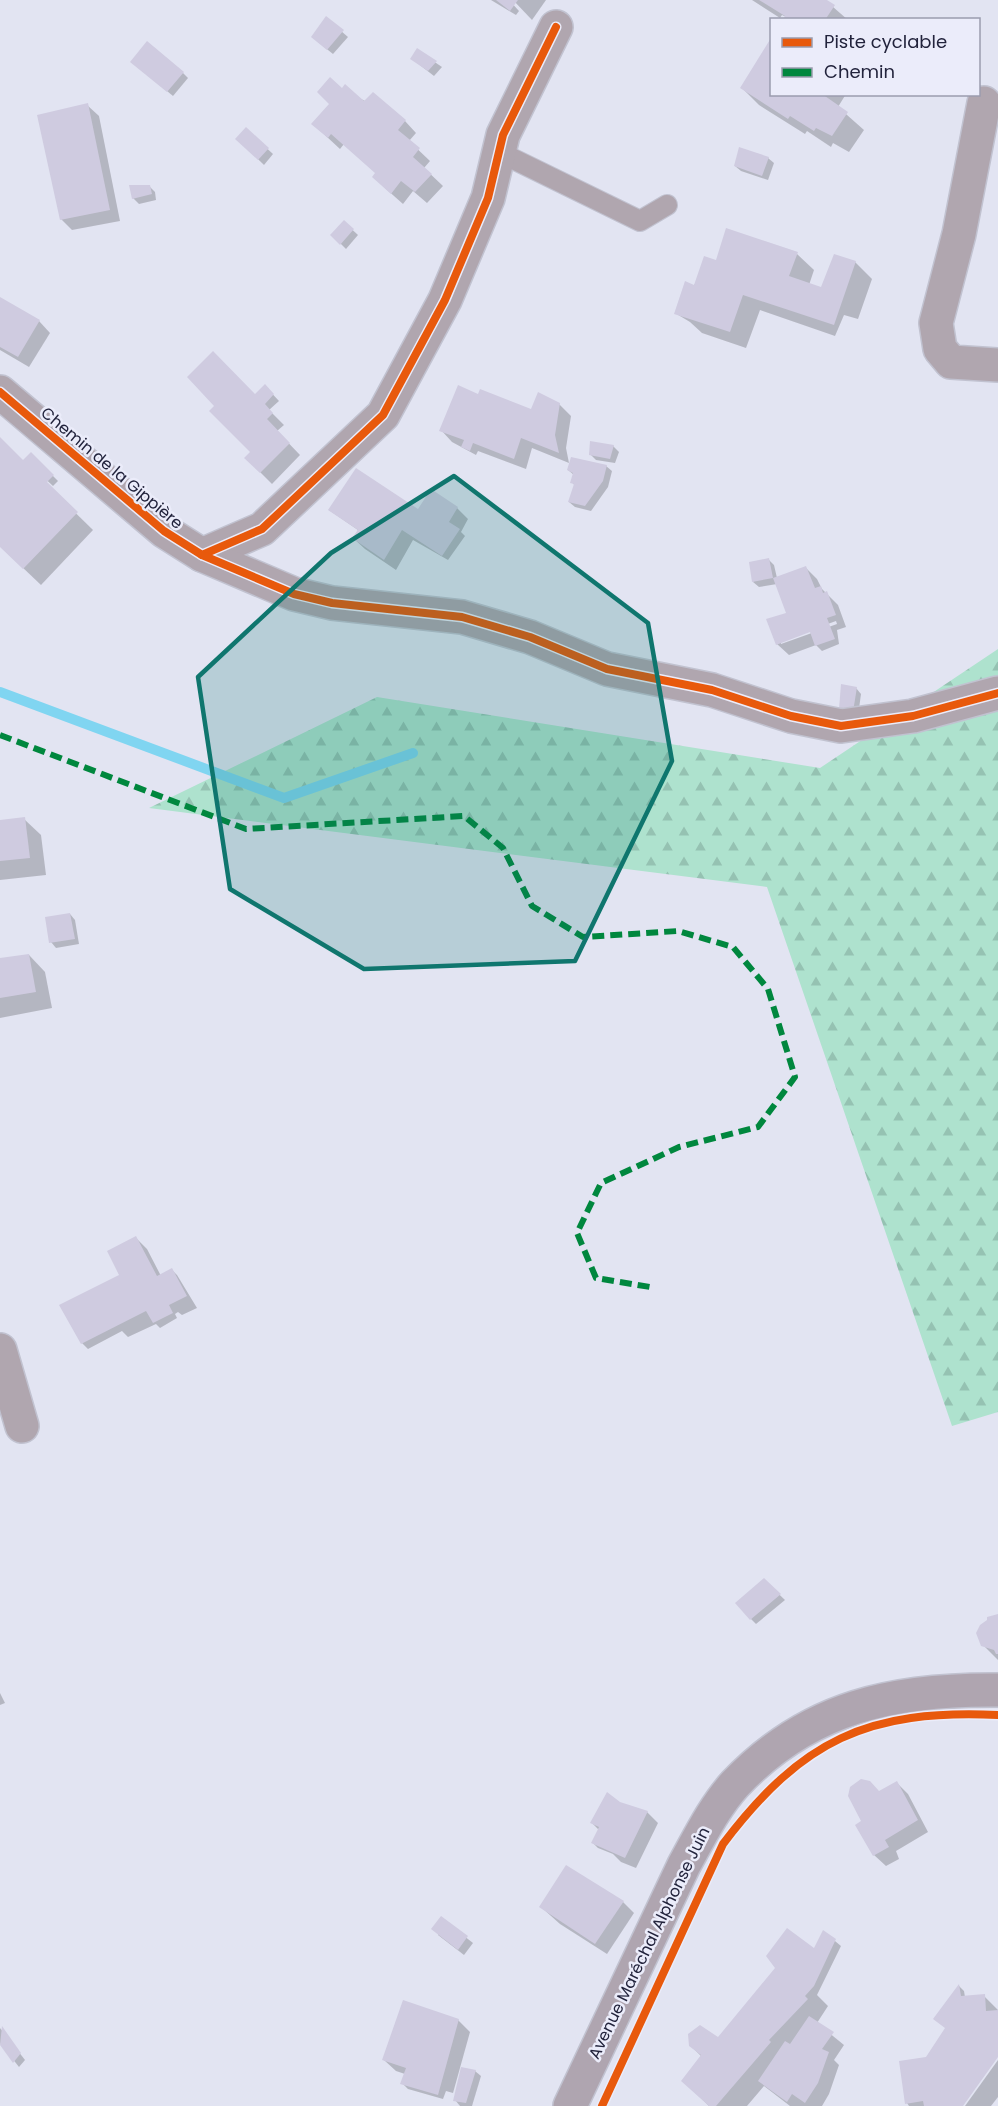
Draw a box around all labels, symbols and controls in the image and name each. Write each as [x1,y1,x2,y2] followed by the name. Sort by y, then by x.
[770,18,980,96] legend
[824,29,947,54] text: Piste cyclable
[824,59,895,84] text: Chemin
[36,402,188,534] street label: Chemin de la Gippière
[583,1823,715,2063] street label: Avenue Maréchal Alphonse Juin

